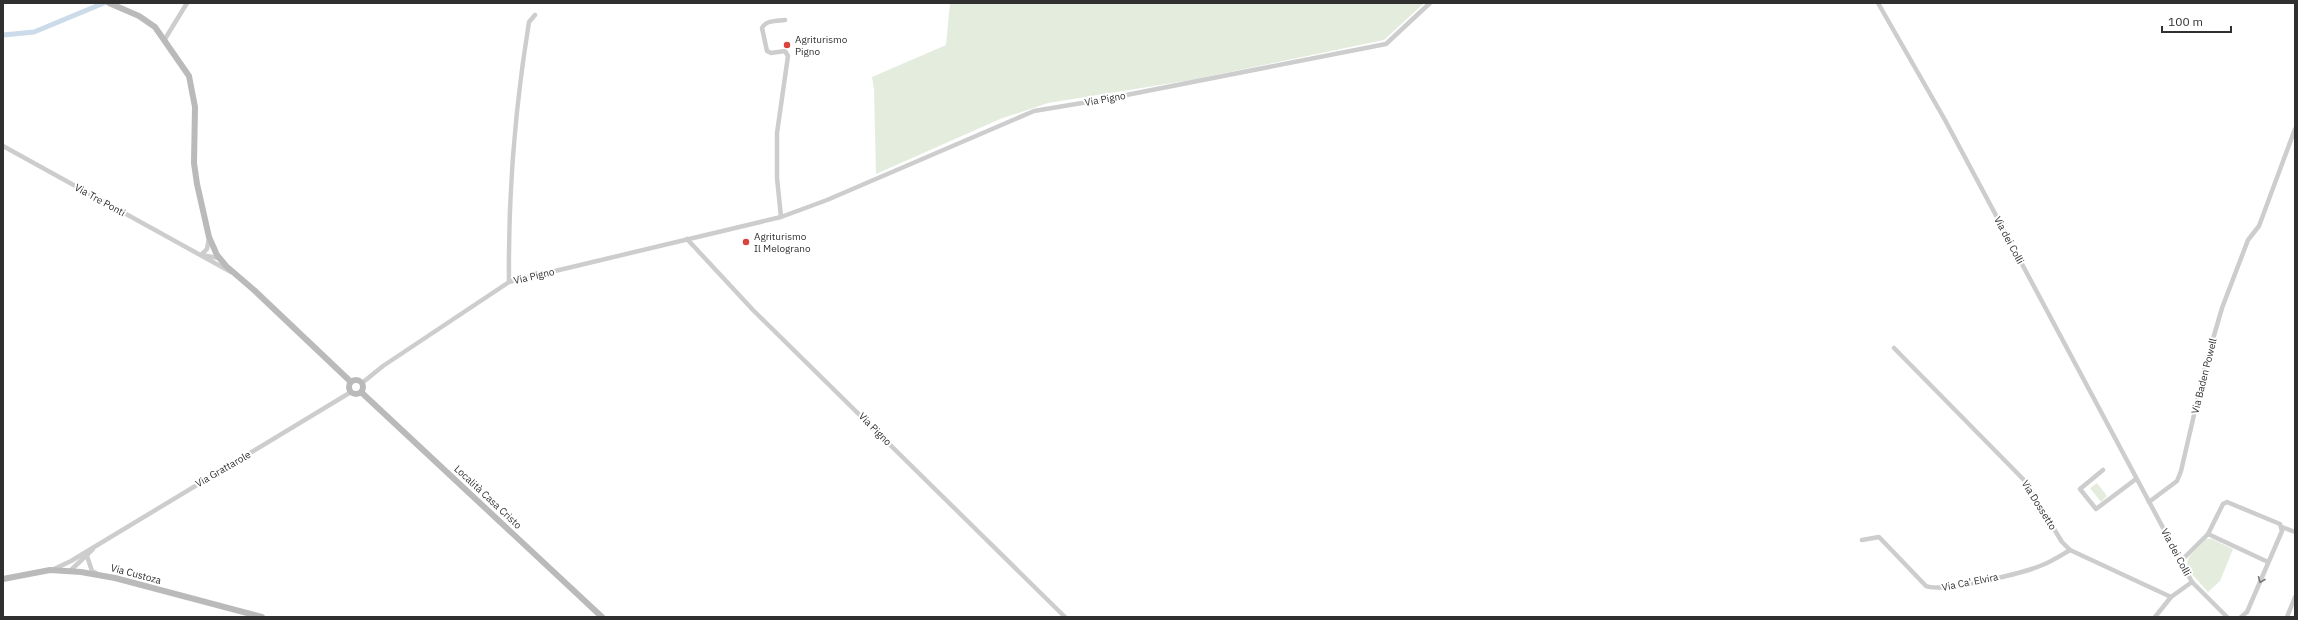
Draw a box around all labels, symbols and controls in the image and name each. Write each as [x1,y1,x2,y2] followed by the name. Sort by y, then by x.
[2162,8,2231,34] scale bar
[2168,14,2203,29] text: 100 m
[795,33,848,58] place label: Agriturismo Pigno
[782,40,792,50] marker: Agriturismo Pigno
[1083,89,1127,109] street label: Via Pigno
[72,181,128,219] street label: Via Tre Ponti
[1991,214,2027,266] street label: Via dei Colli
[754,230,811,255] place label: Agriturismo Il Melograno
[741,237,751,247] marker: Agriturismo Il Melograno
[512,265,556,287] street label: Via Pigno
[2188,337,2220,415] street label: Via Baden Powell
[856,410,895,449] street label: Via Pigno
[193,448,253,490] street label: Via Grattarole
[452,462,525,532] street label: Località Casa Cristo
[2019,478,2060,533] street label: Via Dossetto
[2158,526,2194,578] street label: Via dei Colli
[109,561,163,587] street label: Via Custoza
[1941,570,2000,594] street label: Via Ca' Elvira
[2257,576,2265,583] one-way arrow

